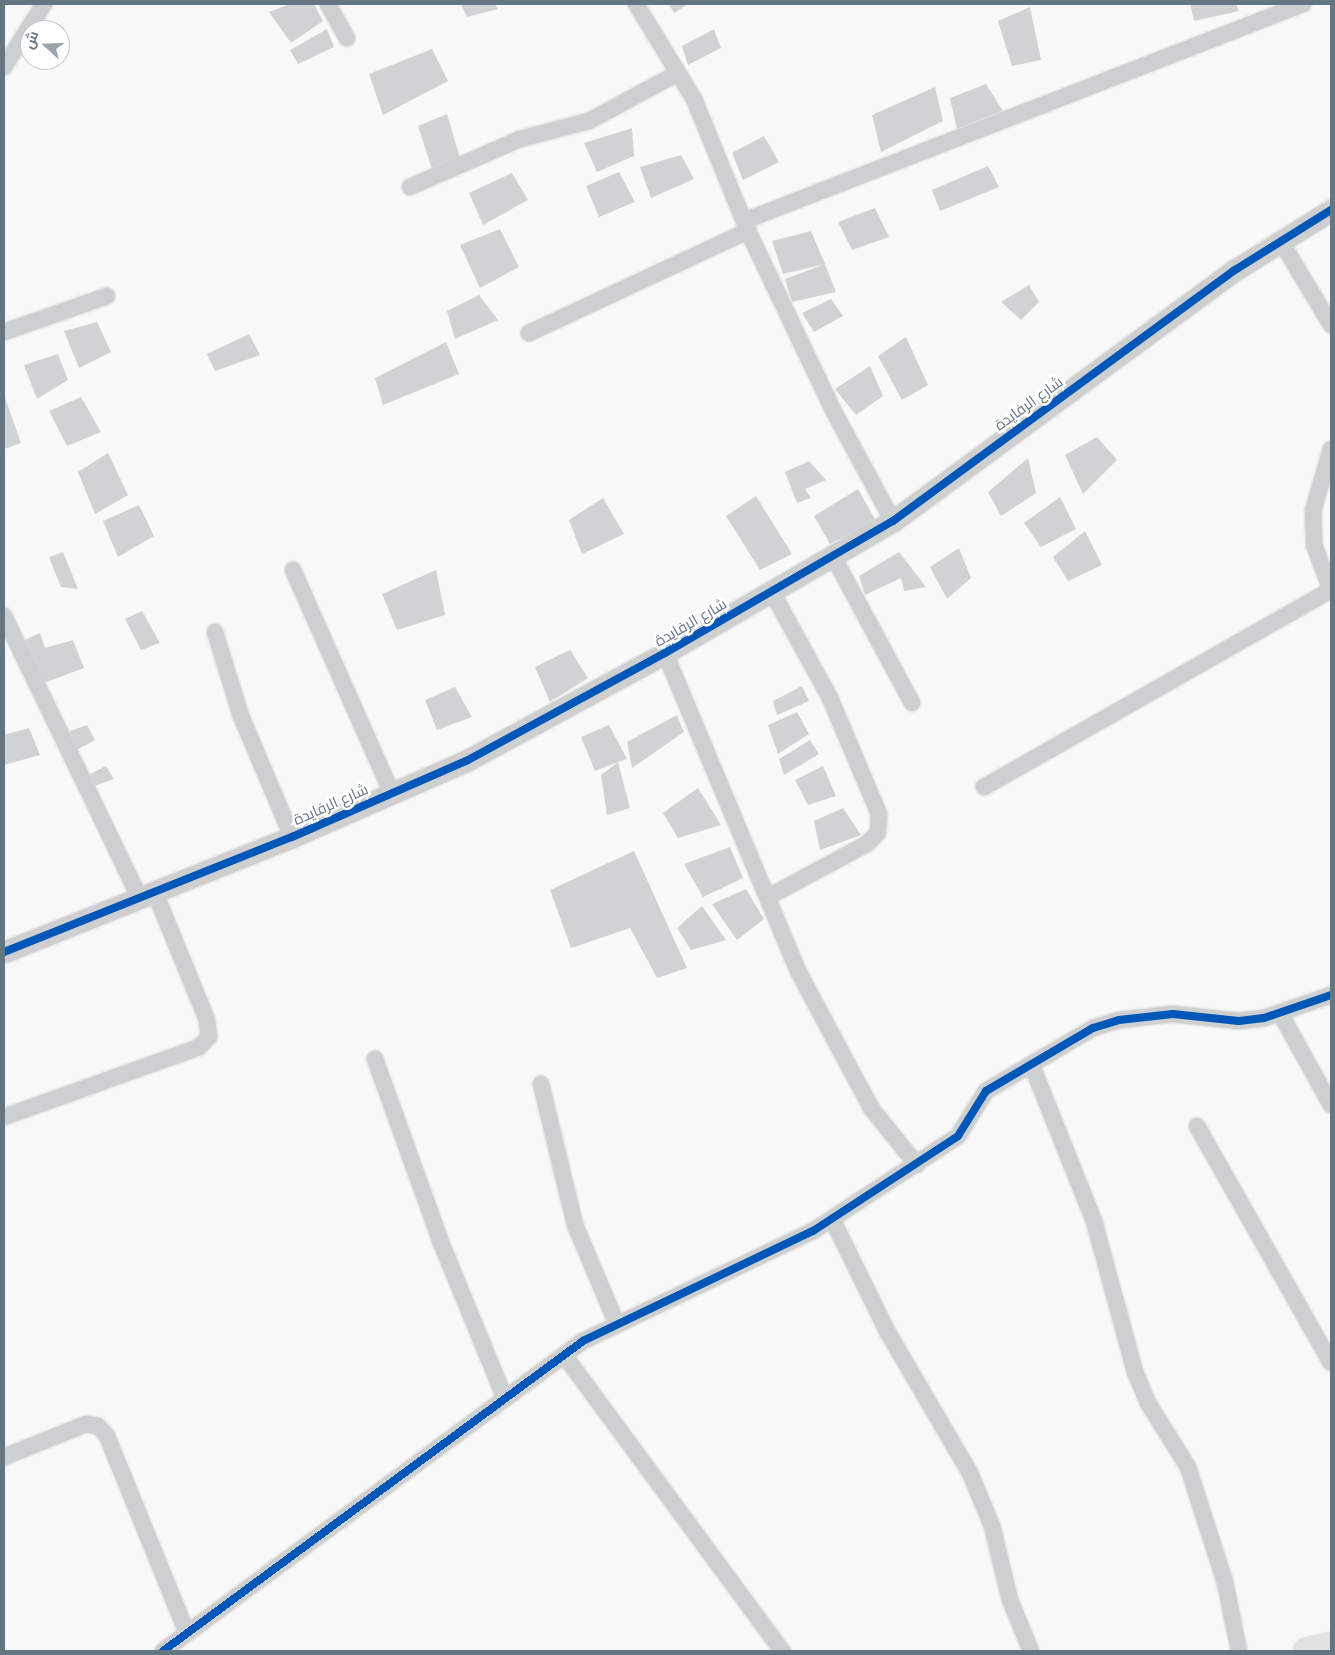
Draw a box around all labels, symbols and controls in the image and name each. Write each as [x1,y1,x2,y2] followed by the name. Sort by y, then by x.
[20,20,70,70] north arrow
[20,29,42,51] text: ش
[991,373,1067,435] street label: شارع الرفايدة
[652,595,730,651] street label: شارع الرفايدة
[291,781,371,829] street label: شارع الرفايدة

